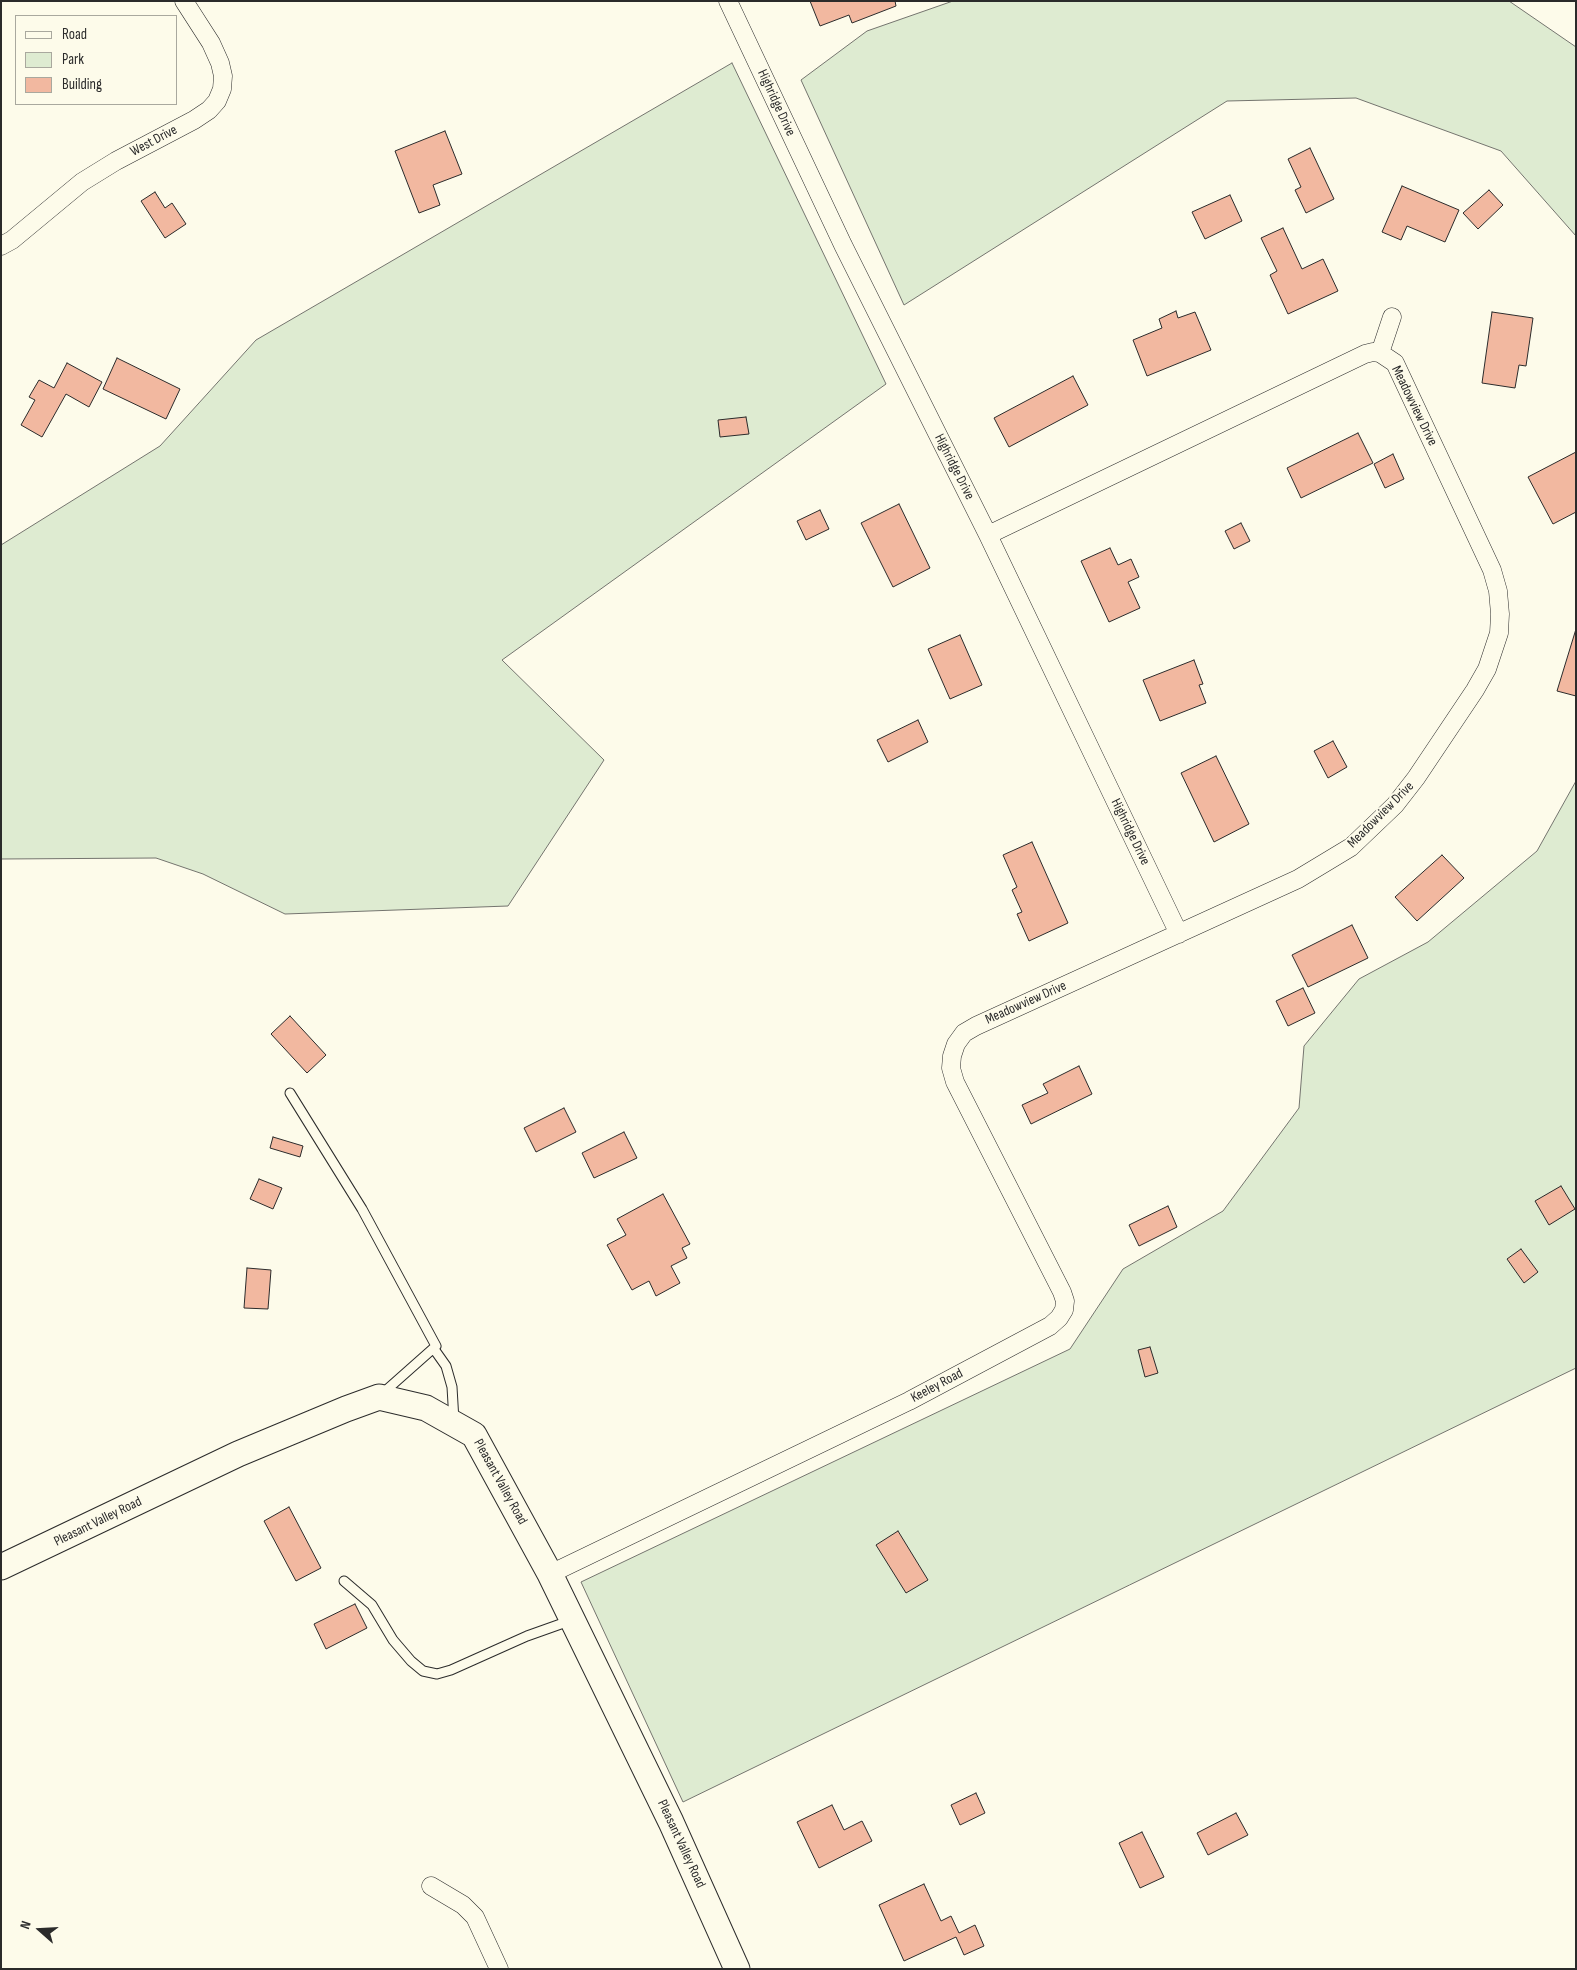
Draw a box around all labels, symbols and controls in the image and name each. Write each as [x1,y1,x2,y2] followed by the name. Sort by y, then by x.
[15,15,178,105] legend
[62,25,87,44] text: Road
[62,50,84,69] text: Park
[753,67,799,139] street label: Highridge Drive
[62,75,102,94] text: Building
[128,122,180,160] street label: West Drive
[1387,363,1441,449] street label: Meadowview Drive
[930,431,978,503] street label: Highridge Drive
[1344,778,1418,852] street label: Meadowview Drive
[1107,796,1153,868] street label: Highridge Drive
[983,978,1069,1028] street label: Meadowview Drive
[908,1365,966,1407] street label: Keeley Road
[470,1436,530,1528] street label: Pleasant Valley Road
[51,1494,145,1550] street label: Pleasant Valley Road
[653,1797,709,1891] street label: Pleasant Valley Road
[15,1905,65,1955] north arrow
[16,1919,35,1931] text: N

